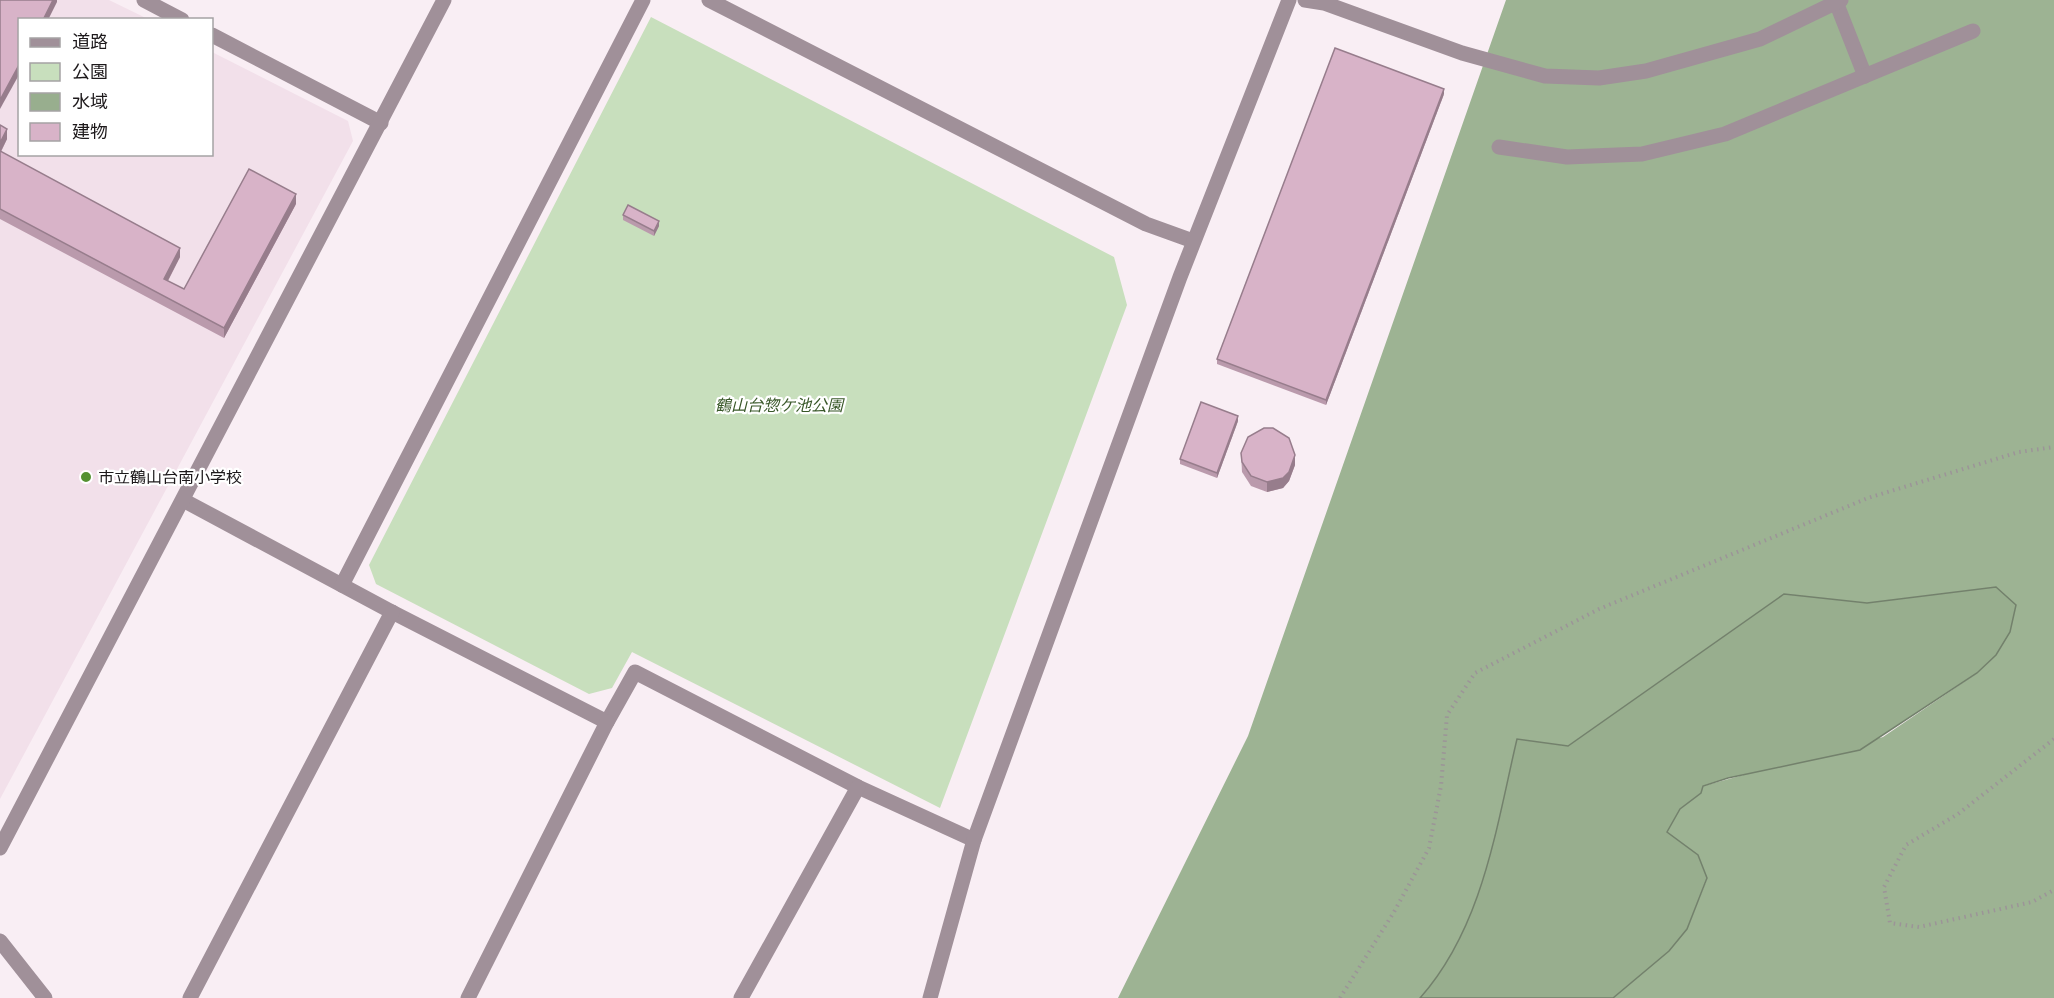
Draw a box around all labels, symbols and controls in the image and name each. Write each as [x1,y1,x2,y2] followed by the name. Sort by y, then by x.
[18,18,213,156] legend
[72,31,108,53] text: 道路
[72,61,108,83] text: 公園
[72,91,108,113] text: 水域
[72,121,108,143] text: 建物
[715,395,845,415] park label: 鶴山台惣ケ池公園
[98,467,242,487] place label: 市立鶴山台南小学校
[79,470,93,484] marker: 市立鶴山台南小学校

